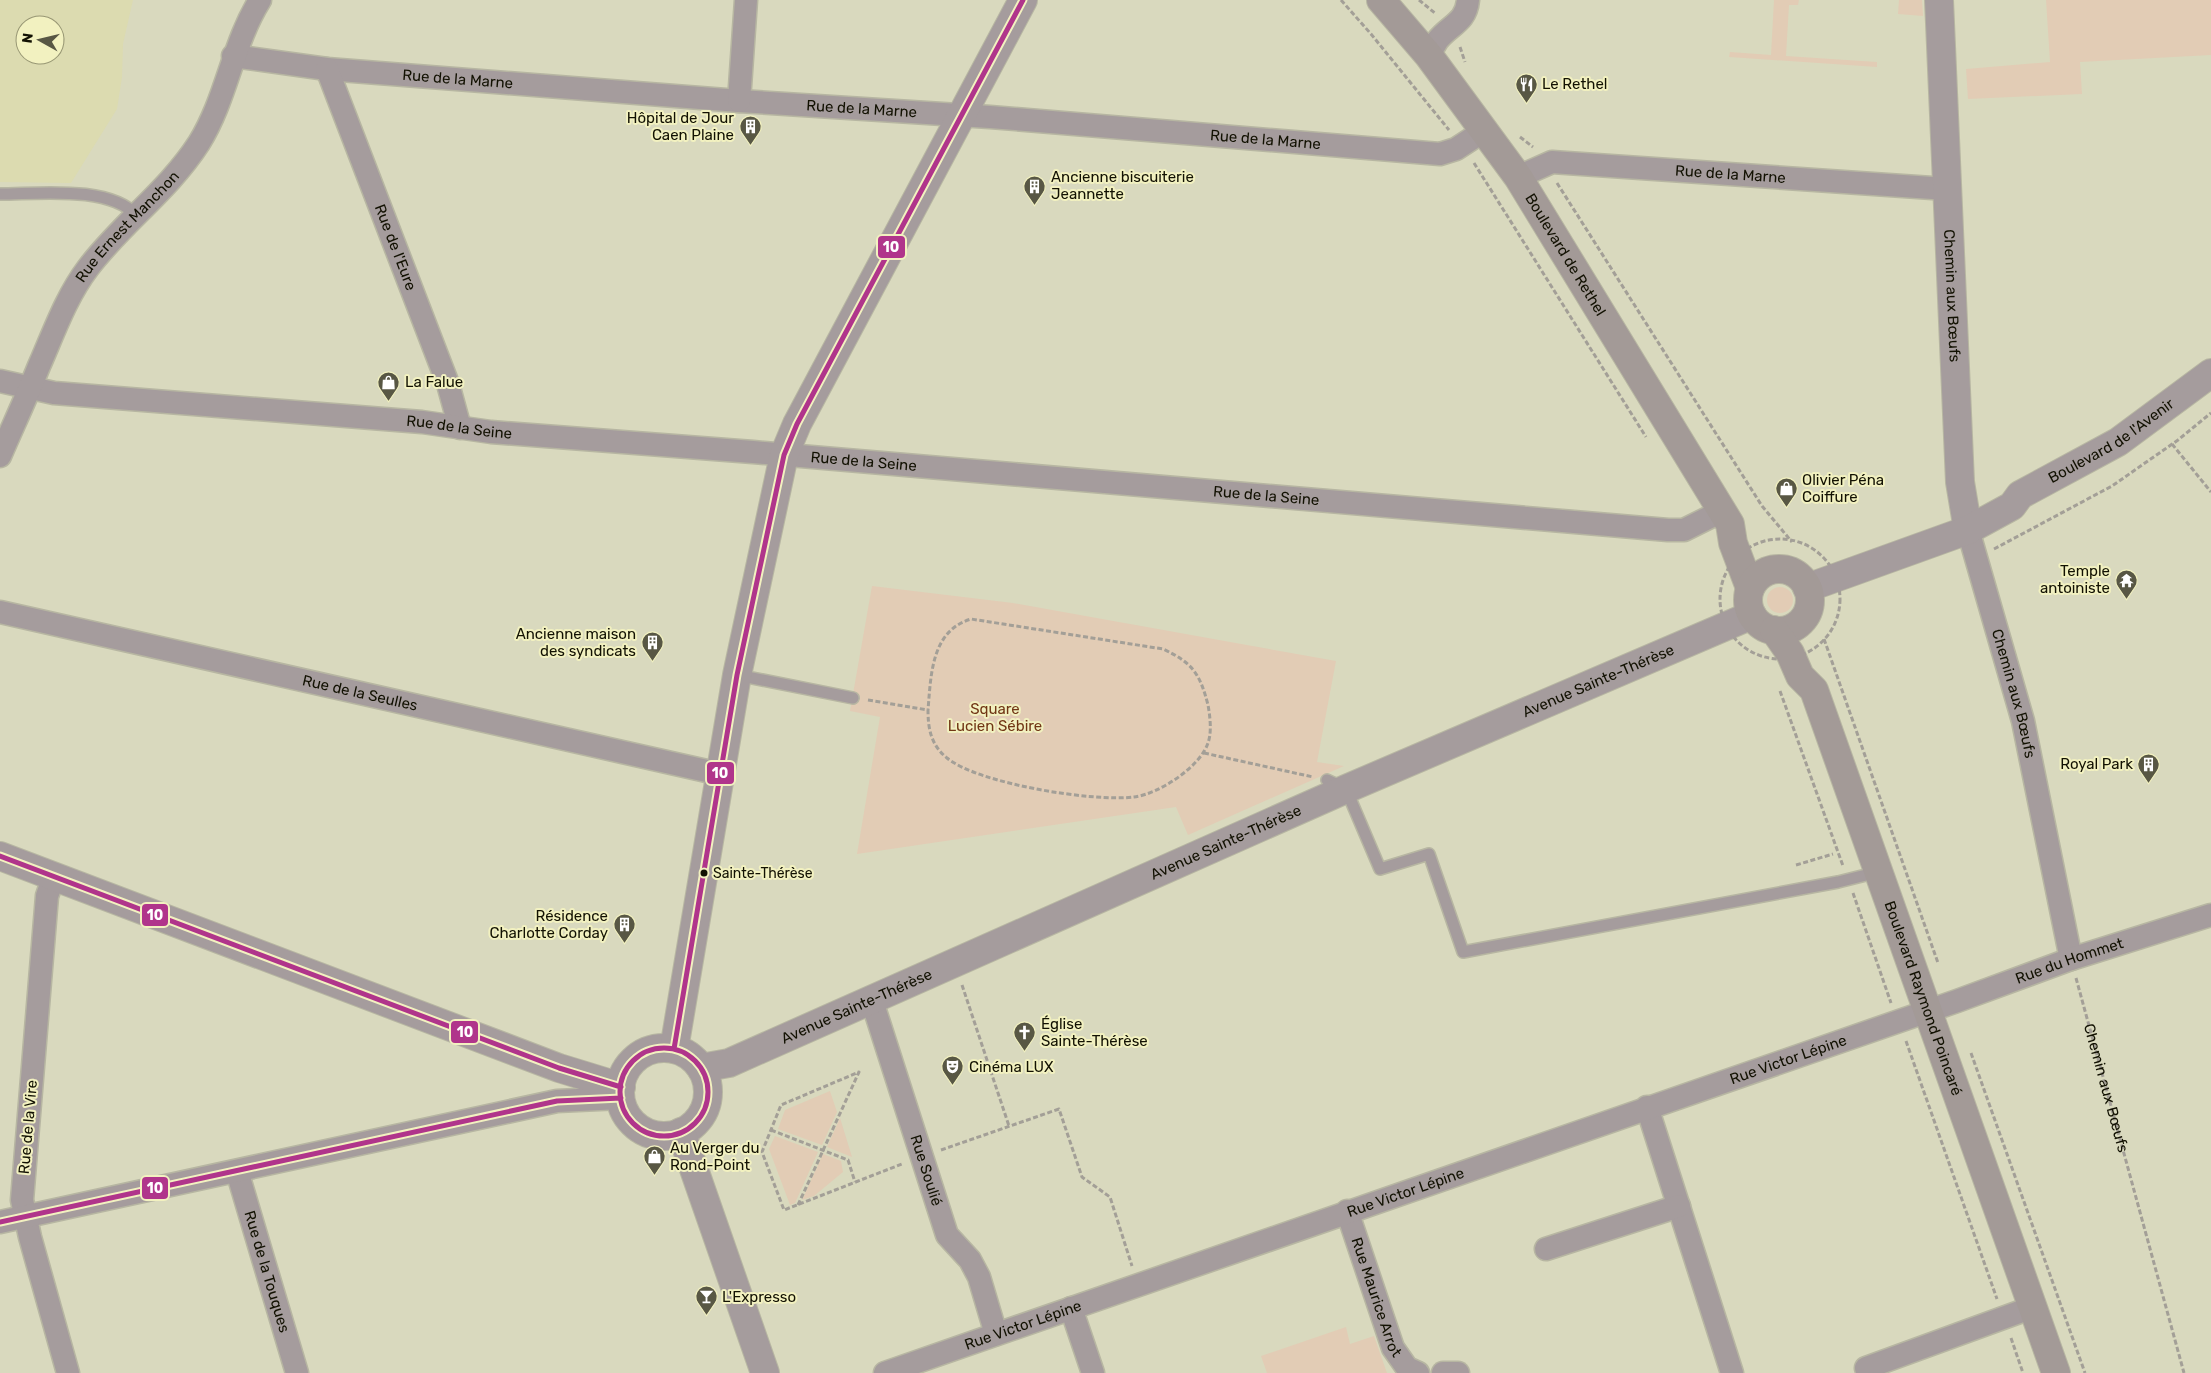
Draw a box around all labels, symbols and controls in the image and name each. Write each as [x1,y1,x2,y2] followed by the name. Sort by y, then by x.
[15,15,65,65] north arrow
[19,32,37,44] text: N
[402,66,514,92] street label: Rue de la Marne
[1514,72,1538,103] restaurant icon: Le Rethel
[1542,75,1608,93] place label: Le Rethel
[806,96,918,121] street label: Rue de la Marne
[627,109,734,144] place label: Hôpital de Jour Caen Plaine
[738,115,762,146] building icon: Hôpital de Jour Caen Plaine
[1209,126,1321,153] street label: Rue de la Marne
[1674,161,1786,187] street label: Rue de la Marne
[72,167,183,286] street label: Rue Ernest Manchon
[1051,168,1194,203] place label: Ancienne biscuiterie Jeannette
[1023,174,1047,205] building icon: Ancienne biscuiterie Jeannette
[1521,190,1610,319] street label: Boulevard de Rethel
[371,202,420,293] street label: Rue de l'Eure
[1940,229,1964,363] street label: Chemin aux Bœufs
[877,235,906,259] line badge: 10
[883,239,899,256] text: 10
[377,370,401,401] shop icon: La Falue
[405,373,463,391] place label: La Falue
[2045,394,2178,487] street label: Boulevard de l'Avenir
[406,412,513,443] street label: Rue de la Seine
[810,448,917,475] street label: Rue de la Seine
[1802,471,1884,506] place label: Olivier Péna Coiffure
[1774,477,1798,508] shop icon: Olivier Péna Coiffure
[1212,482,1320,509] street label: Rue de la Seine
[2040,562,2110,597] place label: Temple antoiniste
[2114,568,2138,599] temple icon: Temple antoiniste
[516,625,636,660] place label: Ancienne maison des syndicats
[1988,627,2039,760] street label: Chemin aux Bœufs
[640,631,664,662] building icon: Ancienne maison des syndicats
[1520,640,1677,721] street label: Avenue Sainte-Thérèse
[301,671,420,715] street label: Rue de la Seulles
[948,700,1042,735] park label: Square Lucien Sébire
[2137,752,2161,783] building icon: Royal Park
[2060,755,2133,773] place label: Royal Park
[706,761,735,785] line badge: 10
[712,765,728,782] text: 10
[1148,801,1304,884] street label: Avenue Sainte-Thérèse
[713,865,813,882] place label: Sainte-Thérèse
[699,868,709,878] marker: Sainte-Thérèse
[1880,899,1966,1098] street label: Boulevard Raymond Poincaré
[141,903,169,927] line badge: 10
[147,907,163,924] text: 10
[489,907,608,942] place label: Résidence Charlotte Corday
[612,913,636,944] building icon: Résidence Charlotte Corday
[2013,934,2126,988] street label: Rue du Hommet
[778,965,935,1048] street label: Avenue Sainte-Thérèse
[1041,1015,1148,1050] place label: Église Sainte-Thérèse
[450,1020,479,1044] line badge: 10
[1013,1021,1037,1052] church icon: Église Sainte-Thérèse
[2080,1021,2132,1155] street label: Chemin aux Bœufs
[457,1024,473,1041] text: 10
[1727,1031,1849,1088] street label: Rue Victor Lépine
[941,1055,965,1086] theatre icon: Cinéma LUX
[969,1058,1054,1076] place label: Cinéma LUX
[15,1079,41,1175] street label: Rue de la Vire
[906,1133,946,1208] street label: Rue Soulié
[670,1139,760,1174] place label: Au Verger du Rond-Point
[642,1145,666,1176] shop icon: Au Verger du Rond-Point
[1345,1164,1466,1221] street label: Rue Victor Lépine
[141,1176,169,1200] line badge: 10
[147,1180,163,1197] text: 10
[240,1209,294,1335] street label: Rue de la Touques
[1347,1235,1406,1361] street label: Rue Maurice Arrot
[694,1285,718,1316] bar icon: L'Expresso
[722,1288,796,1306] place label: L'Expresso
[962,1297,1084,1354] street label: Rue Victor Lépine

